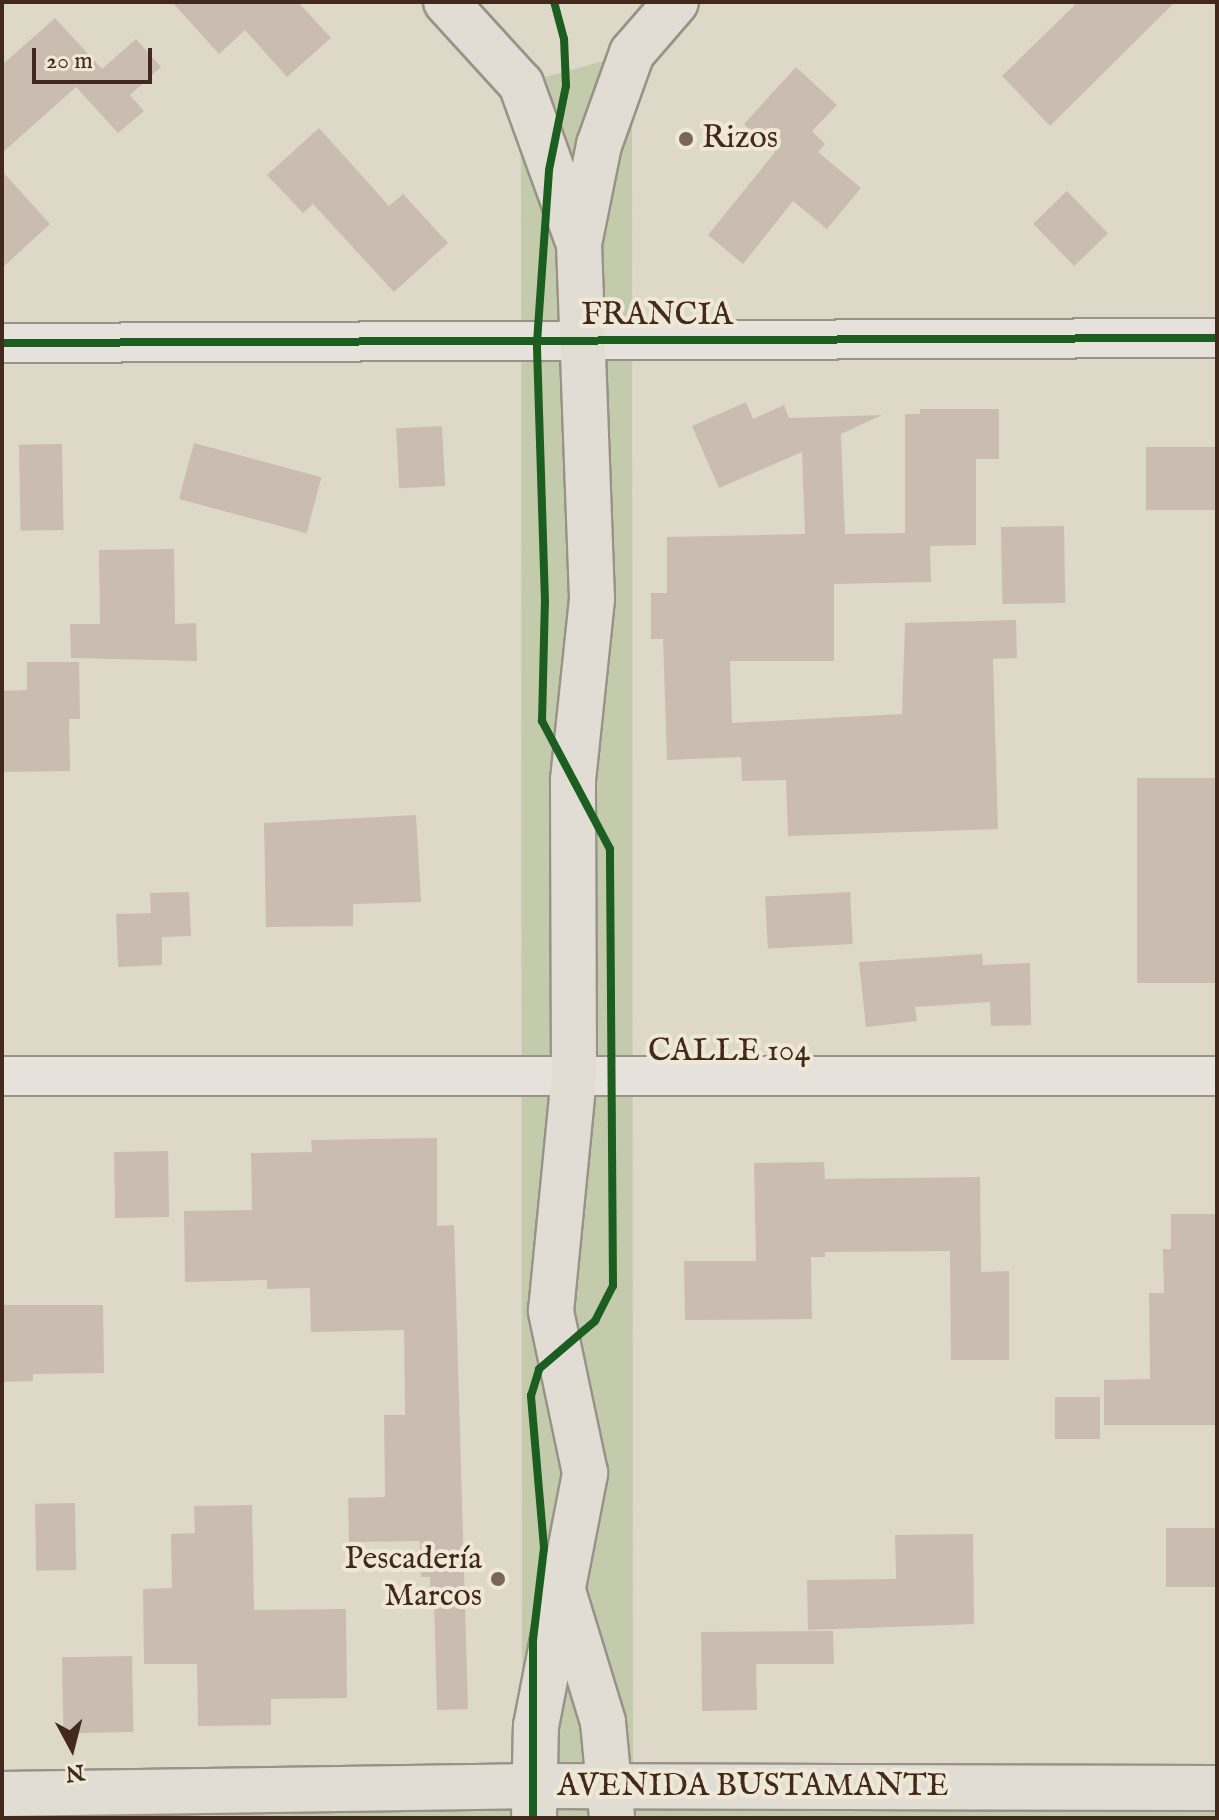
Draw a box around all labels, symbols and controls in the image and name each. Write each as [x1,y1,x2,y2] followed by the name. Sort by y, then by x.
[36,32,156,82] scale bar
[46,46,93,77] text: 20 m
[702,120,778,158] place label: Rizos
[677,130,695,148] marker: Rizos
[581,297,733,335] street label: FRANCIA
[648,1033,810,1071] street label: CALLE 104
[345,1542,482,1617] place label: Pescadería Marcos
[489,1570,507,1588] marker: Pescadería Marcos
[32,1708,112,1788] north arrow
[64,1757,86,1787] text: N
[557,1768,949,1806] street label: AVENIDA BUSTAMANTE

